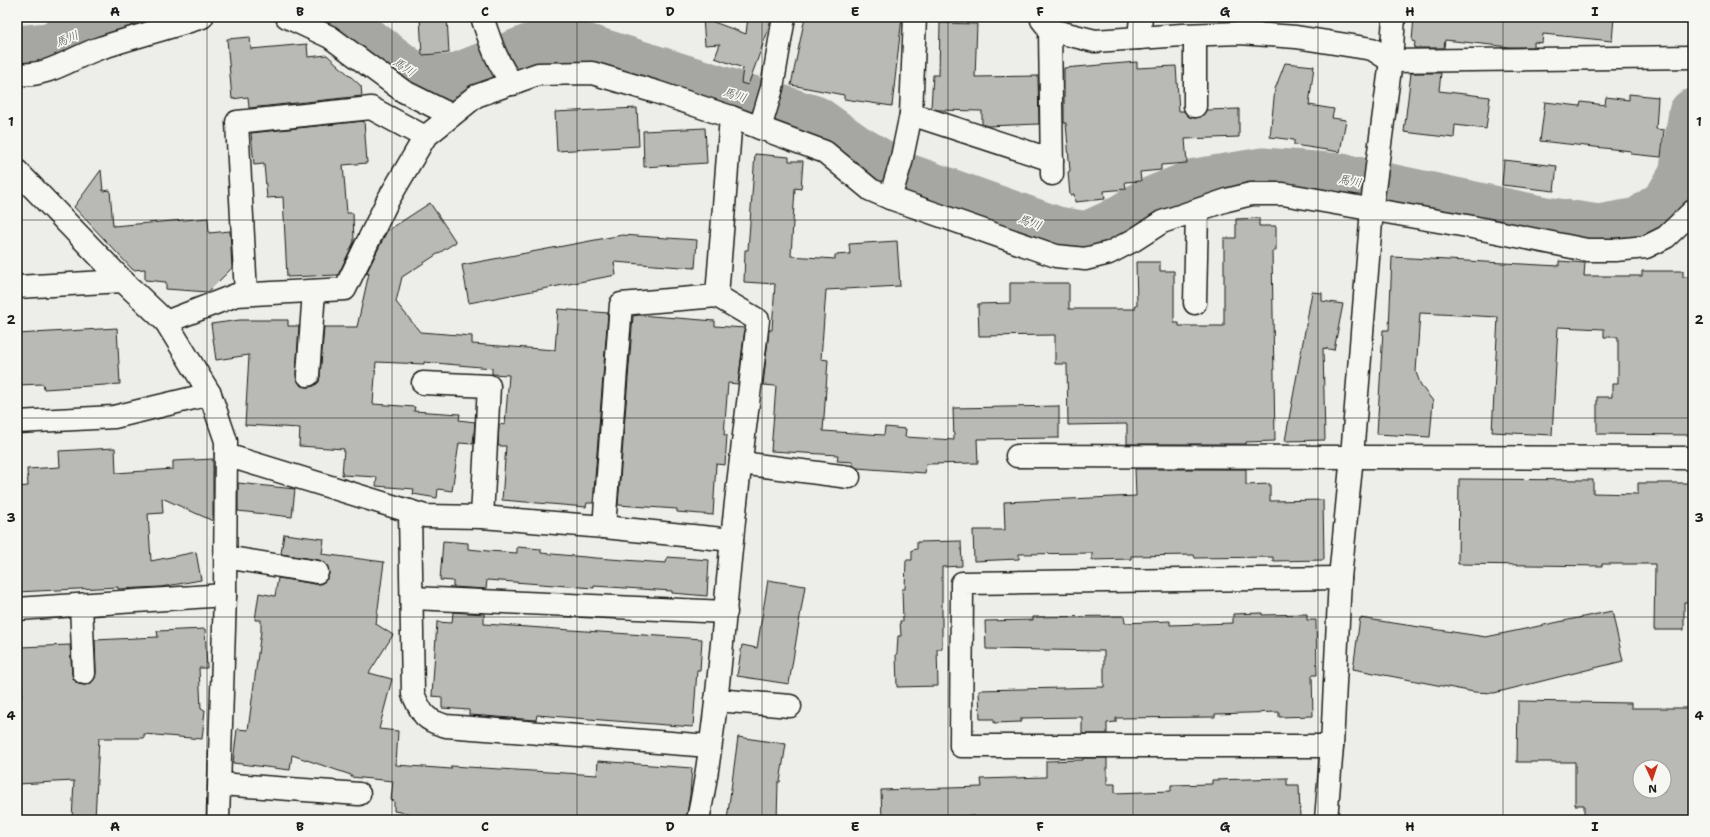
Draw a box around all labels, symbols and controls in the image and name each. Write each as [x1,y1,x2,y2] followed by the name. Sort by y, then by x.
[110,3,120,20] text: A
[296,3,304,20] text: B
[481,3,489,20] text: C
[665,3,675,20] text: D
[851,3,860,20] text: E
[1036,3,1044,20] text: F
[1220,3,1231,20] text: G
[1405,3,1415,20] text: H
[1591,3,1599,20] text: I
[53,27,81,51] water label: 馬川
[390,54,418,80] water label: 馬川
[721,84,749,106] water label: 馬川
[8,113,14,130] text: 1
[1696,113,1702,130] text: 1
[1337,171,1363,191] water label: 馬川
[1016,210,1044,234] water label: 馬川
[6,311,16,328] text: 2
[1694,311,1704,328] text: 2
[6,509,16,526] text: 3
[1694,509,1704,526] text: 3
[6,707,16,724] text: 4
[1694,707,1704,724] text: 4
[1632,759,1672,799] north arrow
[1647,781,1657,796] text: N
[110,818,120,835] text: A
[296,818,304,835] text: B
[481,818,489,835] text: C
[665,818,675,835] text: D
[851,818,860,835] text: E
[1036,818,1044,835] text: F
[1220,818,1231,835] text: G
[1405,818,1415,835] text: H
[1591,818,1599,835] text: I

